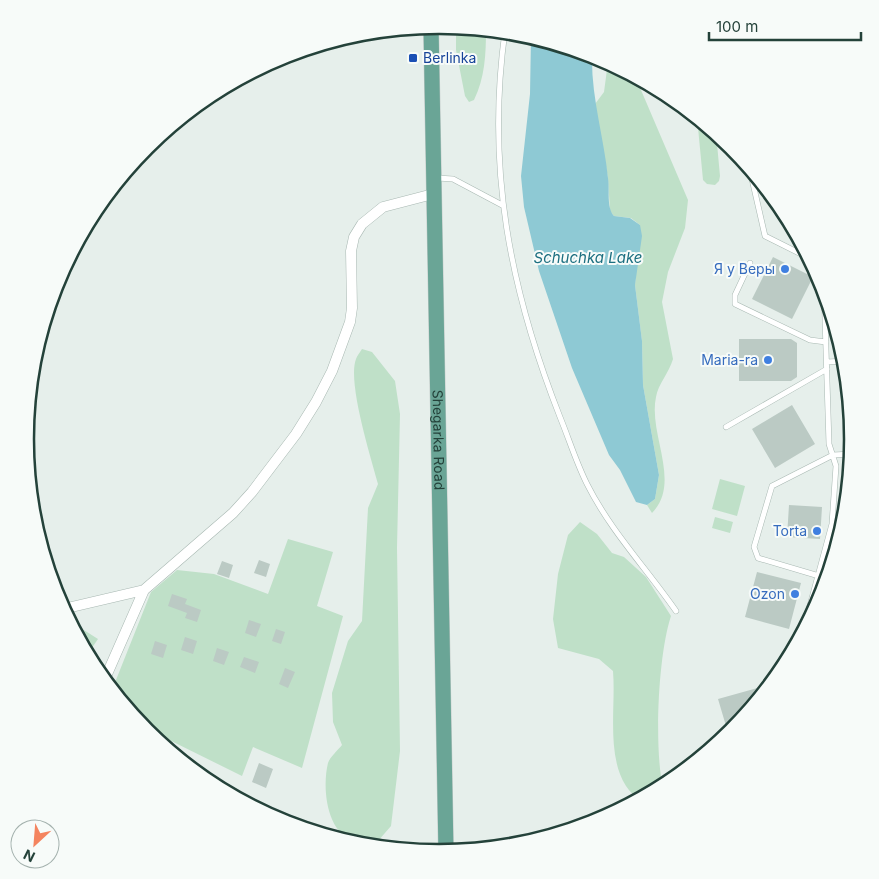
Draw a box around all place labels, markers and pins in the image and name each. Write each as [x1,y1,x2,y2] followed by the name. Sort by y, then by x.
[423,49,476,66] place label: Berlinka
[407,52,419,64] marker: Berlinka
[714,260,775,277] place label: Я у Веры
[779,263,791,275] marker: Я у Веры
[701,351,758,368] place label: Maria-ra
[762,354,774,366] marker: Maria-ra
[773,522,807,539] place label: Torta
[811,525,823,537] marker: Torta
[750,585,785,602] place label: Ozon
[789,588,801,600] marker: Ozon

